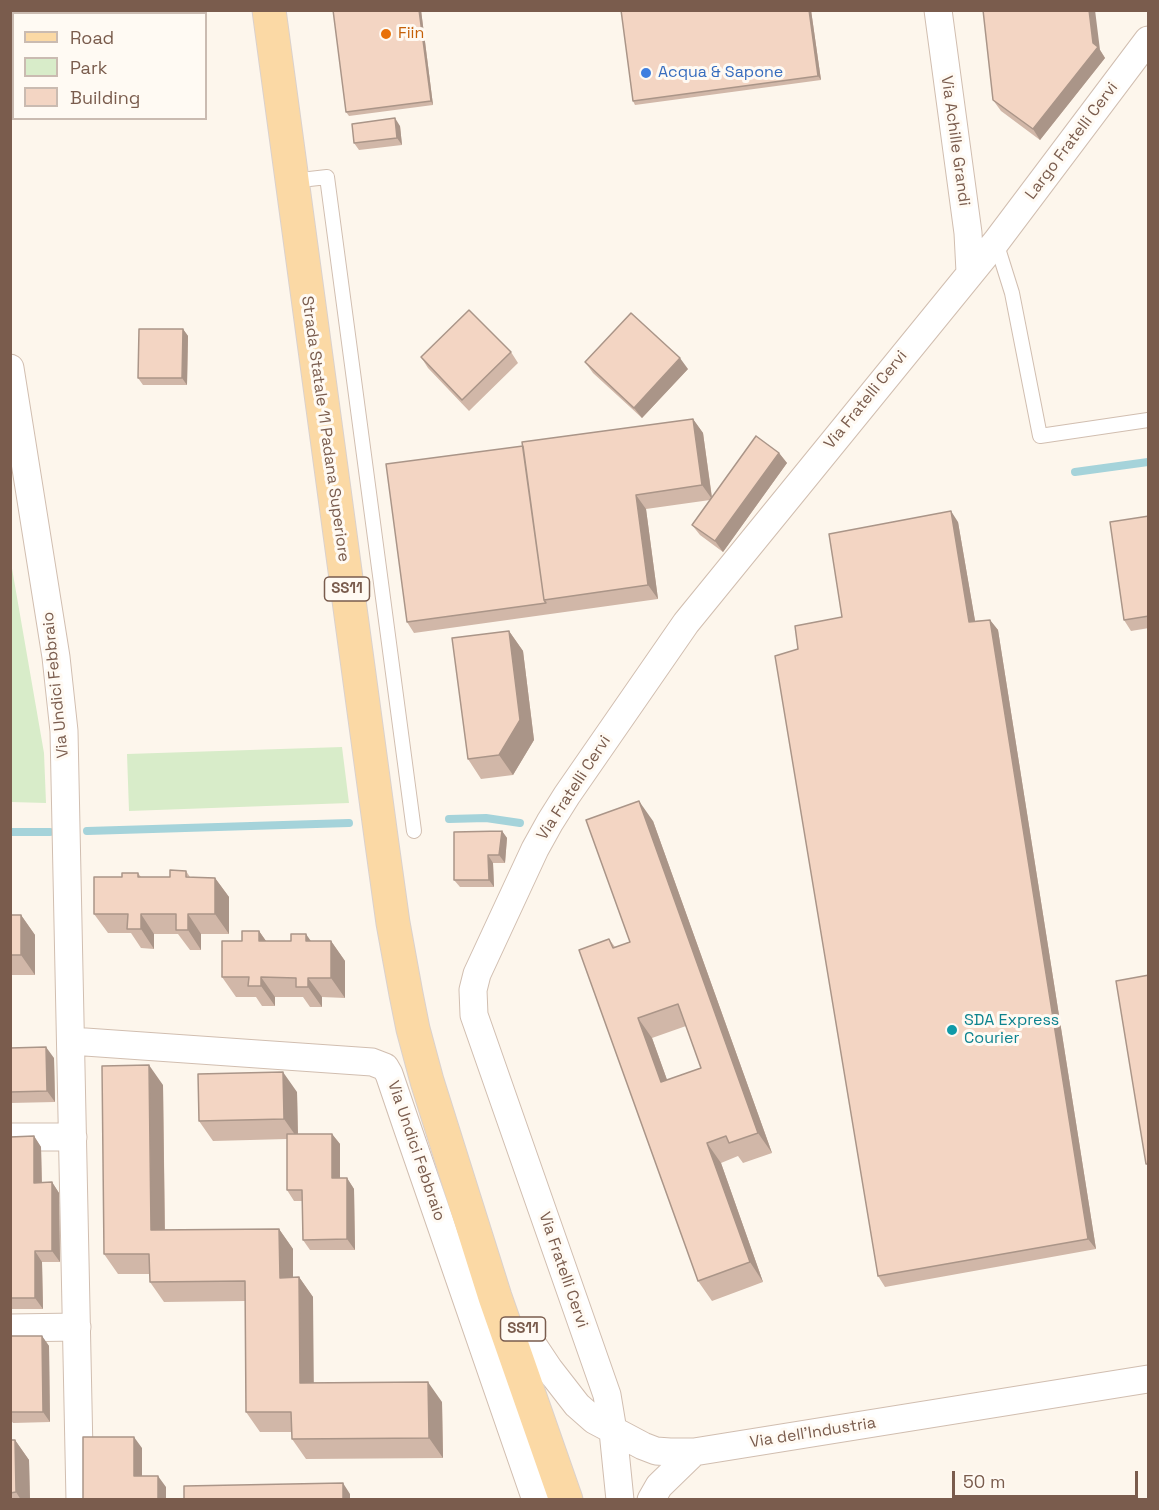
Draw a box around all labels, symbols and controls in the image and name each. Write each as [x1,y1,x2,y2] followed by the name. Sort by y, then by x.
[12,12,207,120] legend
[398,24,424,44] place label: Fiin
[70,26,114,49] text: Road
[379,27,393,41] marker: Fiin
[70,56,107,79] text: Park
[658,63,783,83] place label: Acqua & Sapone
[639,66,653,80] marker: Acqua & Sapone
[936,75,974,207] street label: Via Achille Grandi
[1022,79,1122,203] street label: Largo Fratelli Cervi
[70,86,140,109] text: Building
[297,295,353,563] street label: Strada Statale 11 Padana Superiore
[820,347,912,453] street label: Via Fratelli Cervi
[324,577,370,601] road number: SS11
[39,611,73,759] street label: Via Undici Febbraio
[533,732,615,844] street label: Via Fratelli Cervi
[964,1011,1059,1049] place label: SDA Express Courier
[945,1023,959,1037] marker: SDA Express Courier
[383,1078,449,1224] street label: Via Undici Febbraio
[534,1210,592,1330] street label: Via Fratelli Cervi
[500,1317,546,1341] road number: SS11
[749,1414,877,1452] street label: Via dell'Industria
[955,1459,1141,1497] scale bar
[963,1470,1005,1493] text: 50 m

